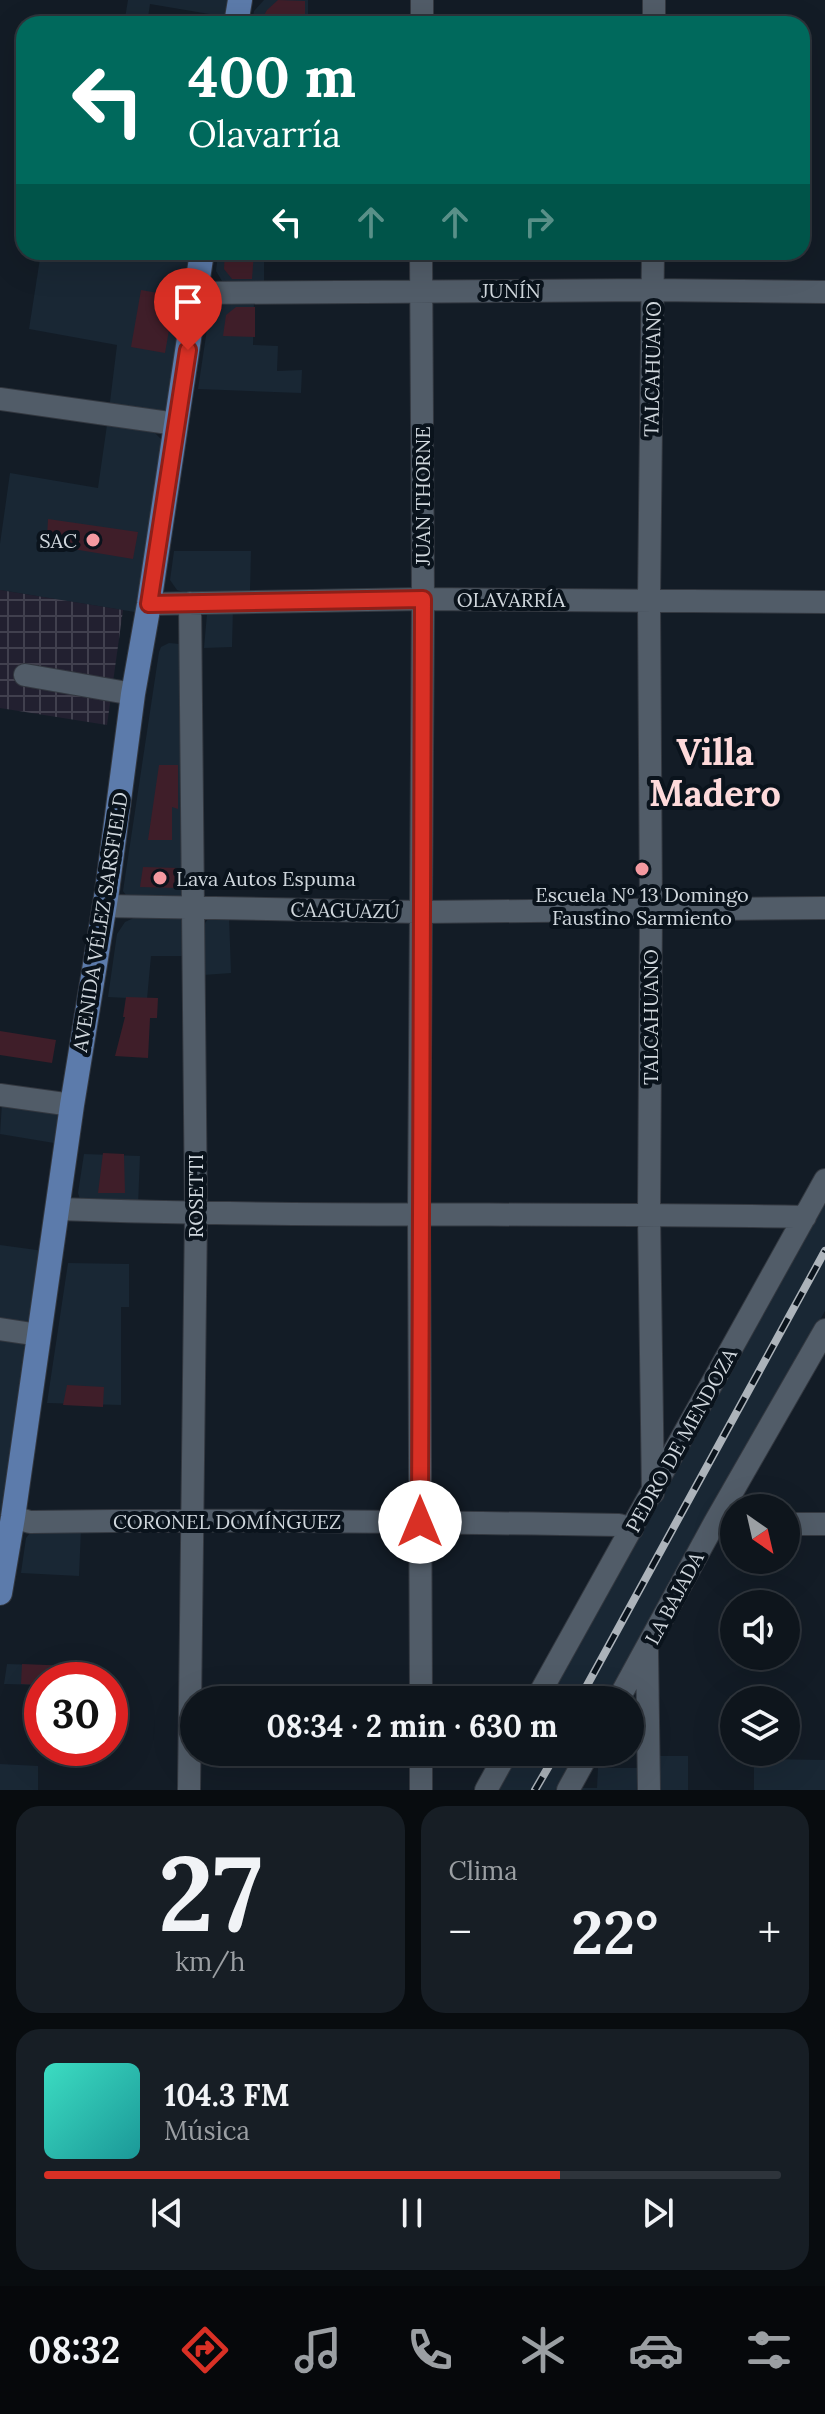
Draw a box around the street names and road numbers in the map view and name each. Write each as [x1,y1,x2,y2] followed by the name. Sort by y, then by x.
[480,278,541,303] street label: JUNÍN
[638,301,666,437] street label: TALCAHUANO
[410,426,435,567] street label: JUAN THORNE
[457,587,566,612] street label: OLAVARRÍA
[67,790,133,1055] street label: AVENIDA VÉLEZ SARSFIELD
[290,897,400,923] street label: CAAGUAZÚ
[638,949,663,1085] street label: TALCAHUANO
[183,1154,208,1238] street label: ROSETTI
[620,1343,742,1537] street label: PEDRO DE MENDOZA
[113,1509,341,1534] street label: CORONEL DOMÍNGUEZ
[639,1547,709,1649] street label: LA BAJADA

